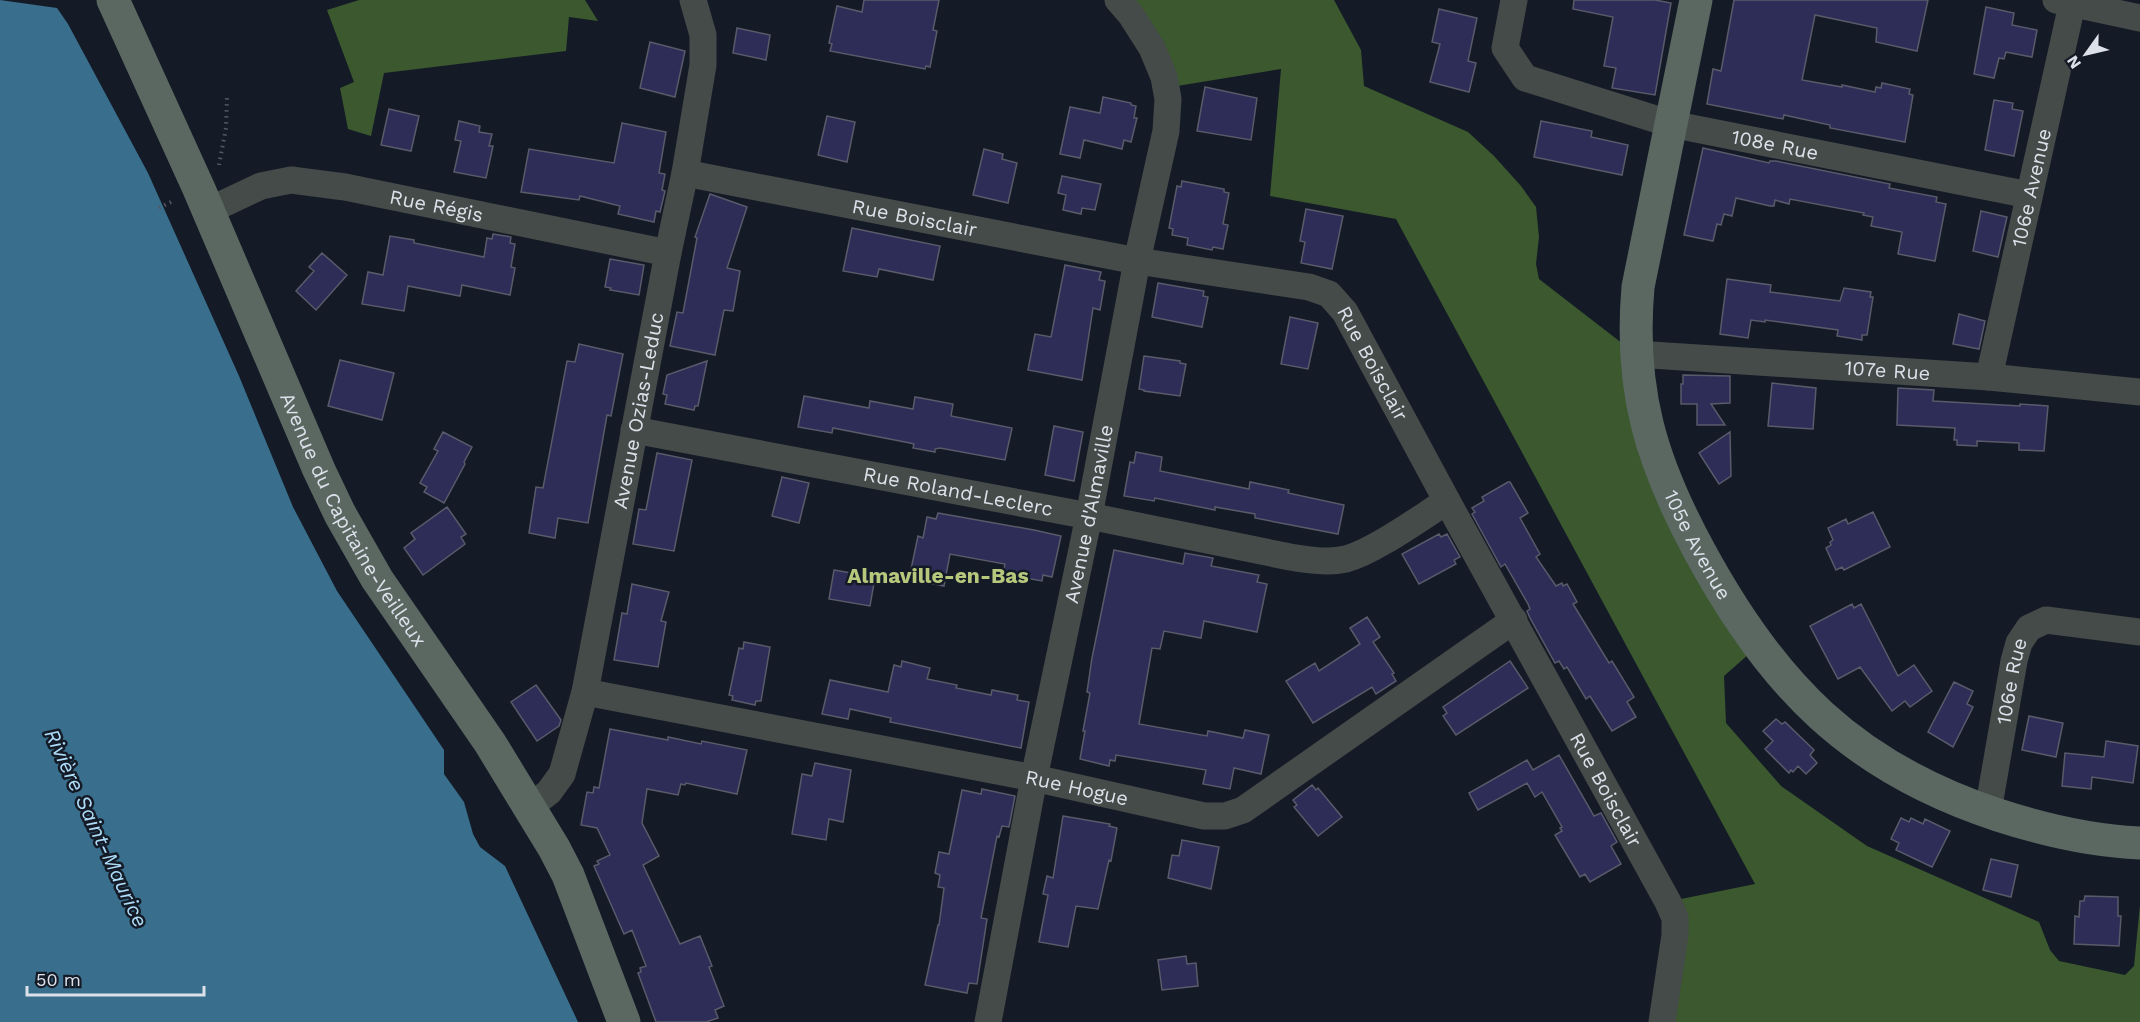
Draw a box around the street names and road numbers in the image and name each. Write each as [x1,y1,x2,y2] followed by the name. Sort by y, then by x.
[1730,124,1820,165] street label: 108e Rue
[2006,126,2056,249] street label: 106e Avenue
[388,184,485,227] street label: Rue Régis
[850,194,979,242] street label: Rue Boisclair
[1332,302,1413,425] street label: Rue Boisclair
[608,310,669,511] street label: Avenue Ozias-Leduc
[1844,356,1931,385] street label: 107e Rue
[275,389,432,651] street label: Avenue du Capitaine-Veilleux
[1059,423,1118,605] street label: Avenue d'Almaville
[861,462,1055,521] street label: Rue Roland-Leclerc
[1659,486,1737,604] street label: 105e Avenue
[1991,635,2032,726] street label: 106e Rue
[1565,728,1647,851] street label: Rue Boisclair
[1023,765,1131,811] street label: Rue Hogue

